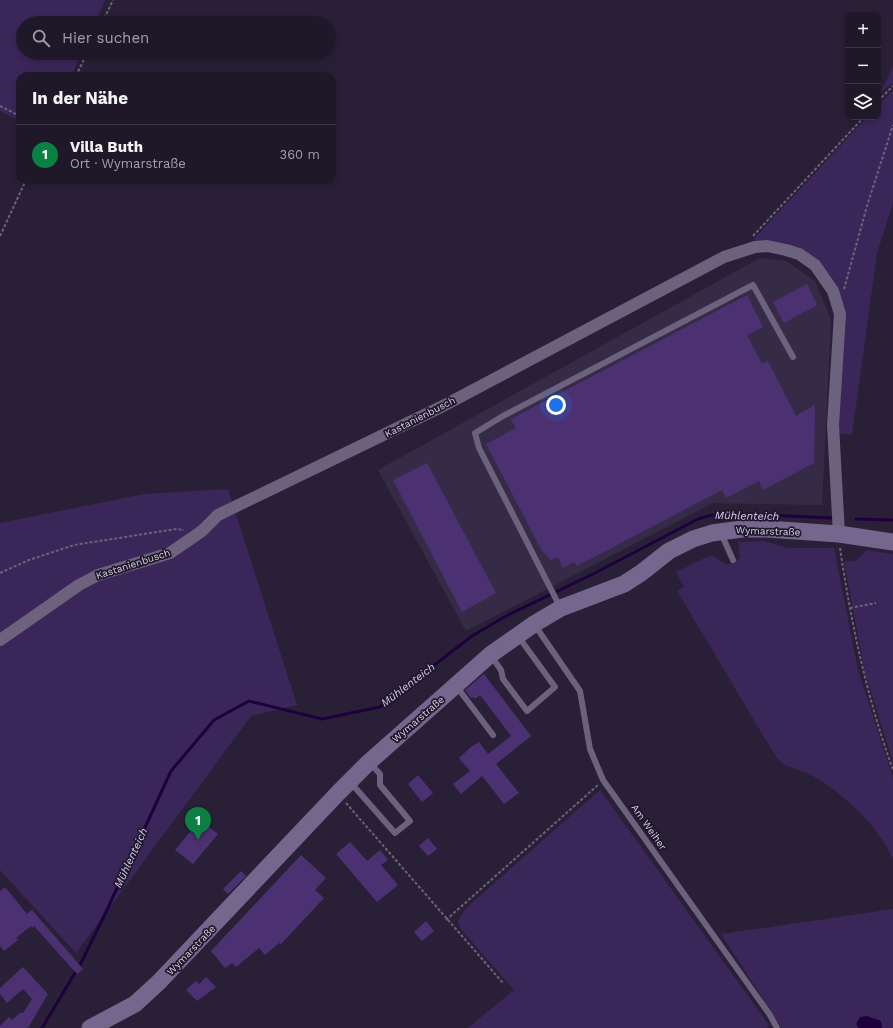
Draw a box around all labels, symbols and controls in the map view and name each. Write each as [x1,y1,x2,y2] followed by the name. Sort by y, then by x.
[845,12,881,120] map controls
[845,12,881,48] button: +
[16,16,336,60] search box
[30,27,52,49] icon: search
[62,29,149,47] text: Hier suchen
[845,48,881,84] button: −
[845,84,881,120] button: layers
[32,88,128,108] text: In der Nähe
[70,138,143,156] text: Villa Buth
[42,147,48,162] text: 1
[280,147,320,162] text: 360 m
[70,156,186,171] text: Ort · Wymarstraße
[383,395,457,439] street label: Kastanienbusch
[546,395,566,415] your location
[715,509,779,523] water label: Mühlenteich
[735,524,801,538] street label: Wymarstraße
[94,547,172,581] street label: Kastanienbusch
[378,660,438,710] water label: Mühlenteich
[390,693,446,744] street label: Wymarstraße
[629,802,669,852] street label: Am Weiher
[185,807,211,840] pin: 1
[111,826,151,890] water label: Mühlenteich
[165,923,218,977] street label: Wymarstraße

